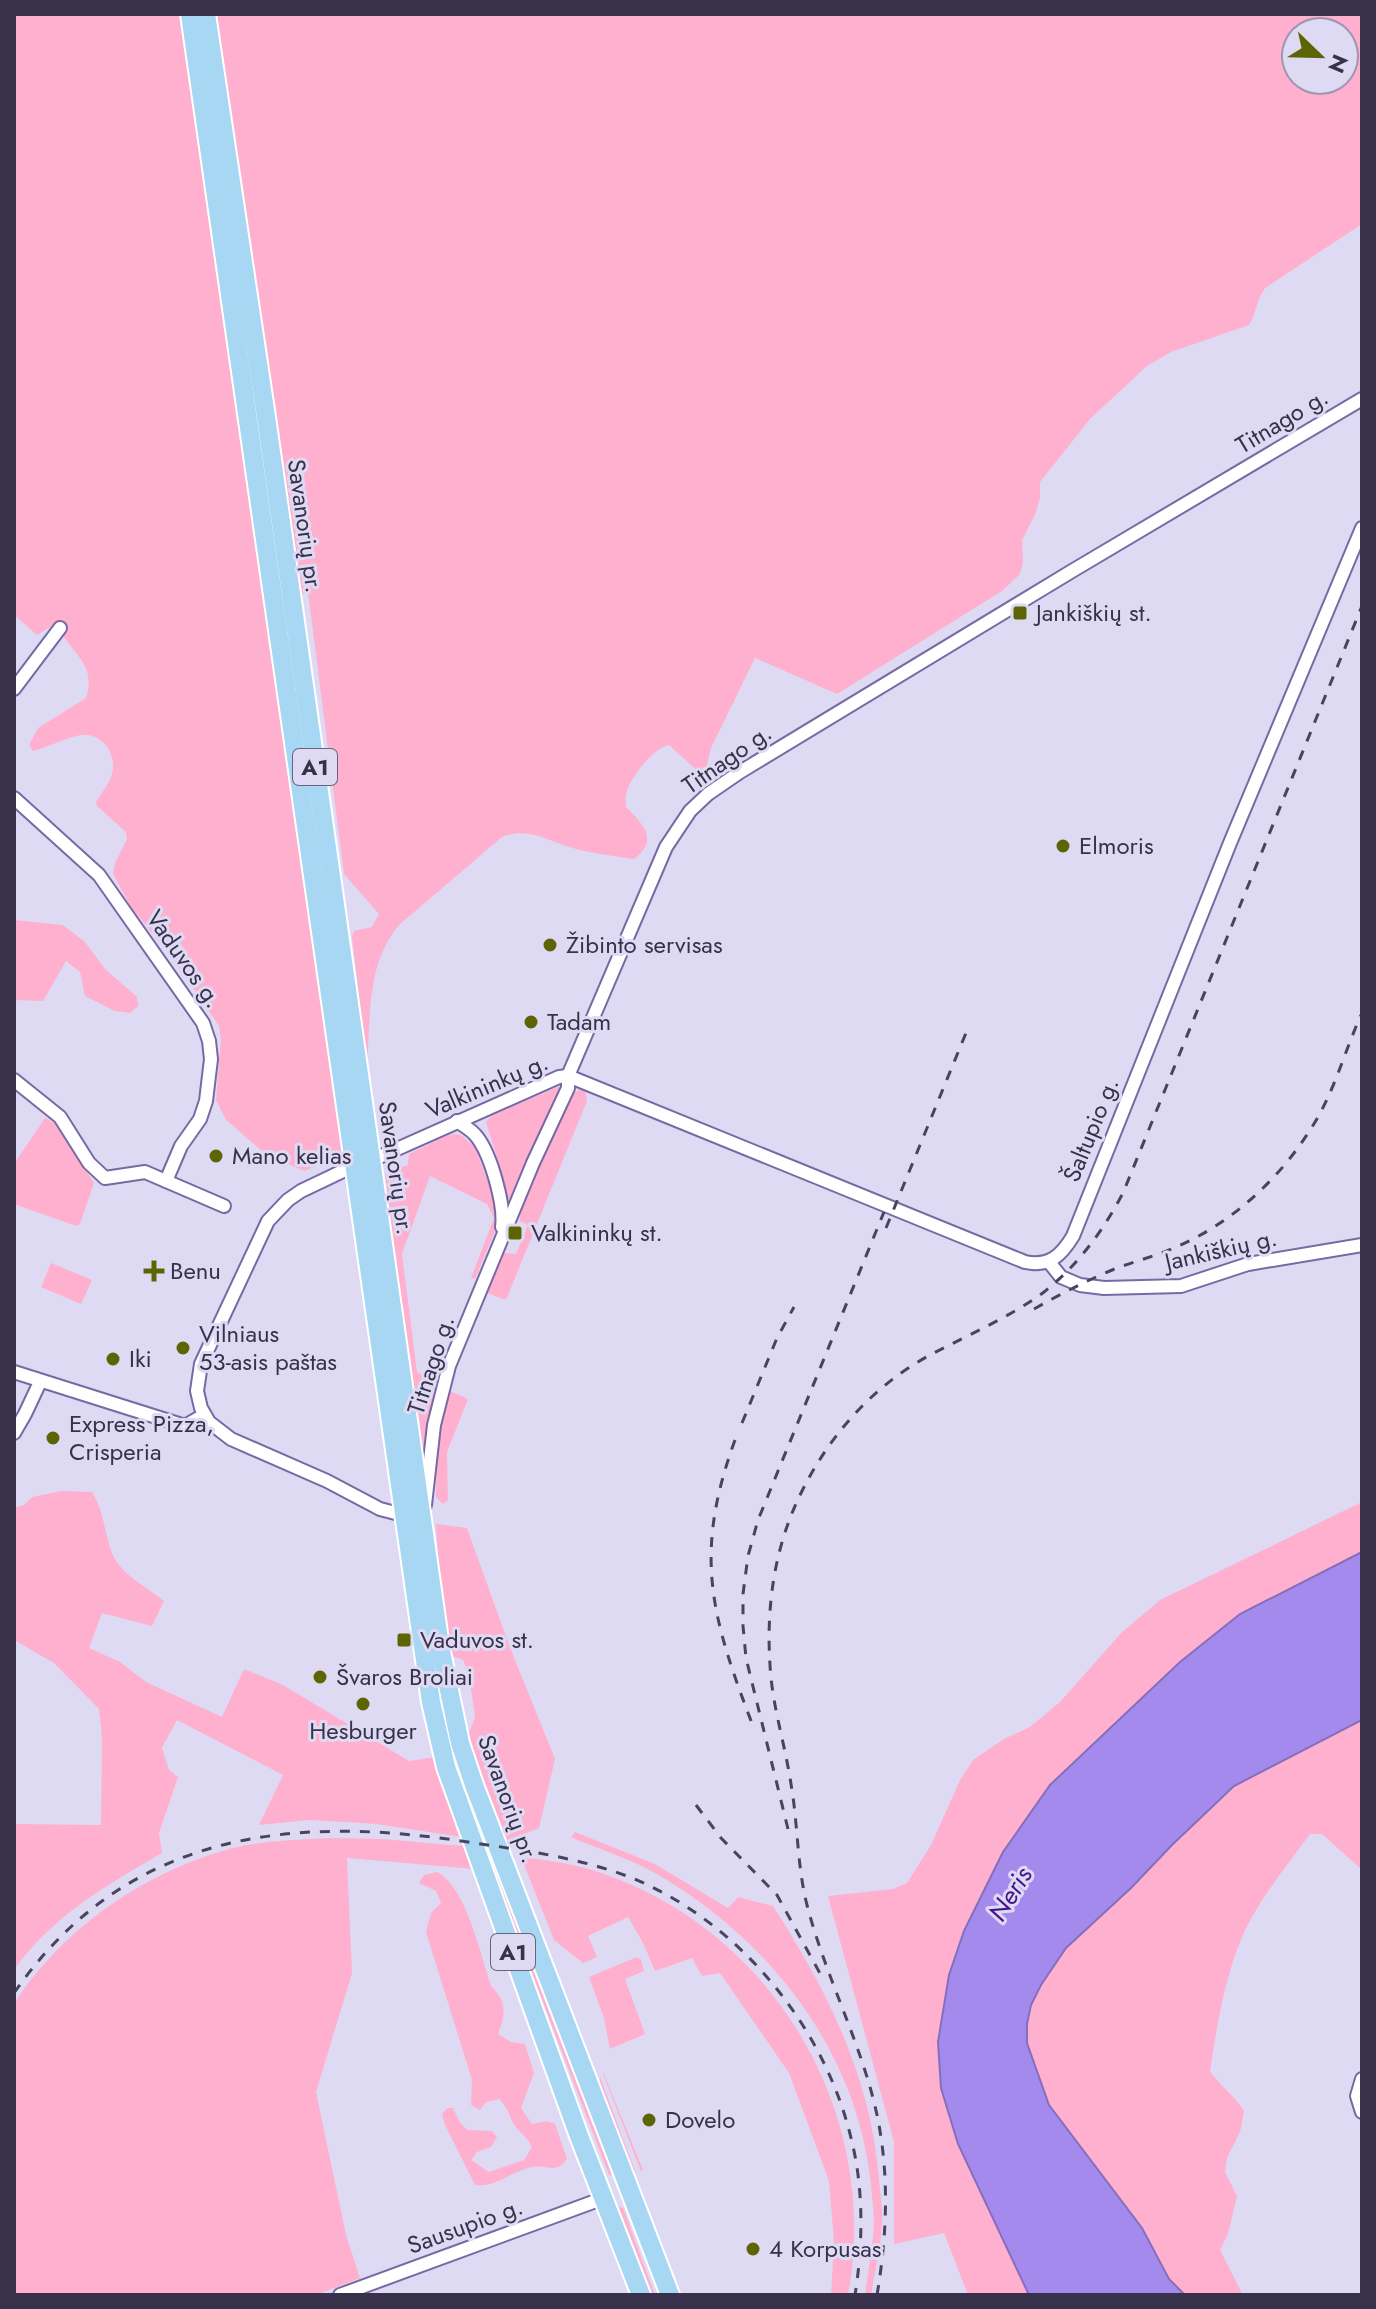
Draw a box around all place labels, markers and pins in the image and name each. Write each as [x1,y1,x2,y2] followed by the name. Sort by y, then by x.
[1033,595,1152,630] place label: Jankiškių st.
[1011,604,1029,622] marker: Jankiškių st.
[1079,828,1154,863] place label: Elmoris
[1054,837,1072,855] marker: Elmoris
[566,927,723,962] place label: Žibinto servisas
[541,936,559,954] marker: Žibinto servisas
[547,1004,611,1039] place label: Tadam
[522,1013,540,1031] marker: Tadam
[232,1138,351,1173] place label: Mano kelias
[207,1147,225,1165] marker: Mano kelias
[531,1215,663,1250] place label: Valkininkų st.
[506,1224,524,1242] marker: Valkininkų st.
[170,1253,221,1288] place label: Benu
[145,1262,163,1280] marker: Benu
[199,1316,337,1379] place label: Vilniaus 53-asis paštas
[174,1339,192,1357] marker: Vilniaus 53-asis paštas
[129,1341,152,1376] place label: Iki
[104,1350,122,1368] marker: Iki
[69,1406,214,1469] place label: Express Pizza, Crisperia
[44,1429,62,1447] marker: Express Pizza, Crisperia
[420,1622,534,1657] place label: Vaduvos st.
[395,1631,413,1649] marker: Vaduvos st.
[336,1659,473,1694] place label: Švaros Broliai
[311,1668,329,1686] marker: Švaros Broliai
[354,1695,372,1713] marker: Hesburger
[309,1713,418,1748] place label: Hesburger
[665,2102,735,2137] place label: Dovelo
[640,2111,658,2129] marker: Dovelo
[769,2231,882,2266] place label: 4 Korpusas
[744,2240,762,2258] marker: 4 Korpusas

